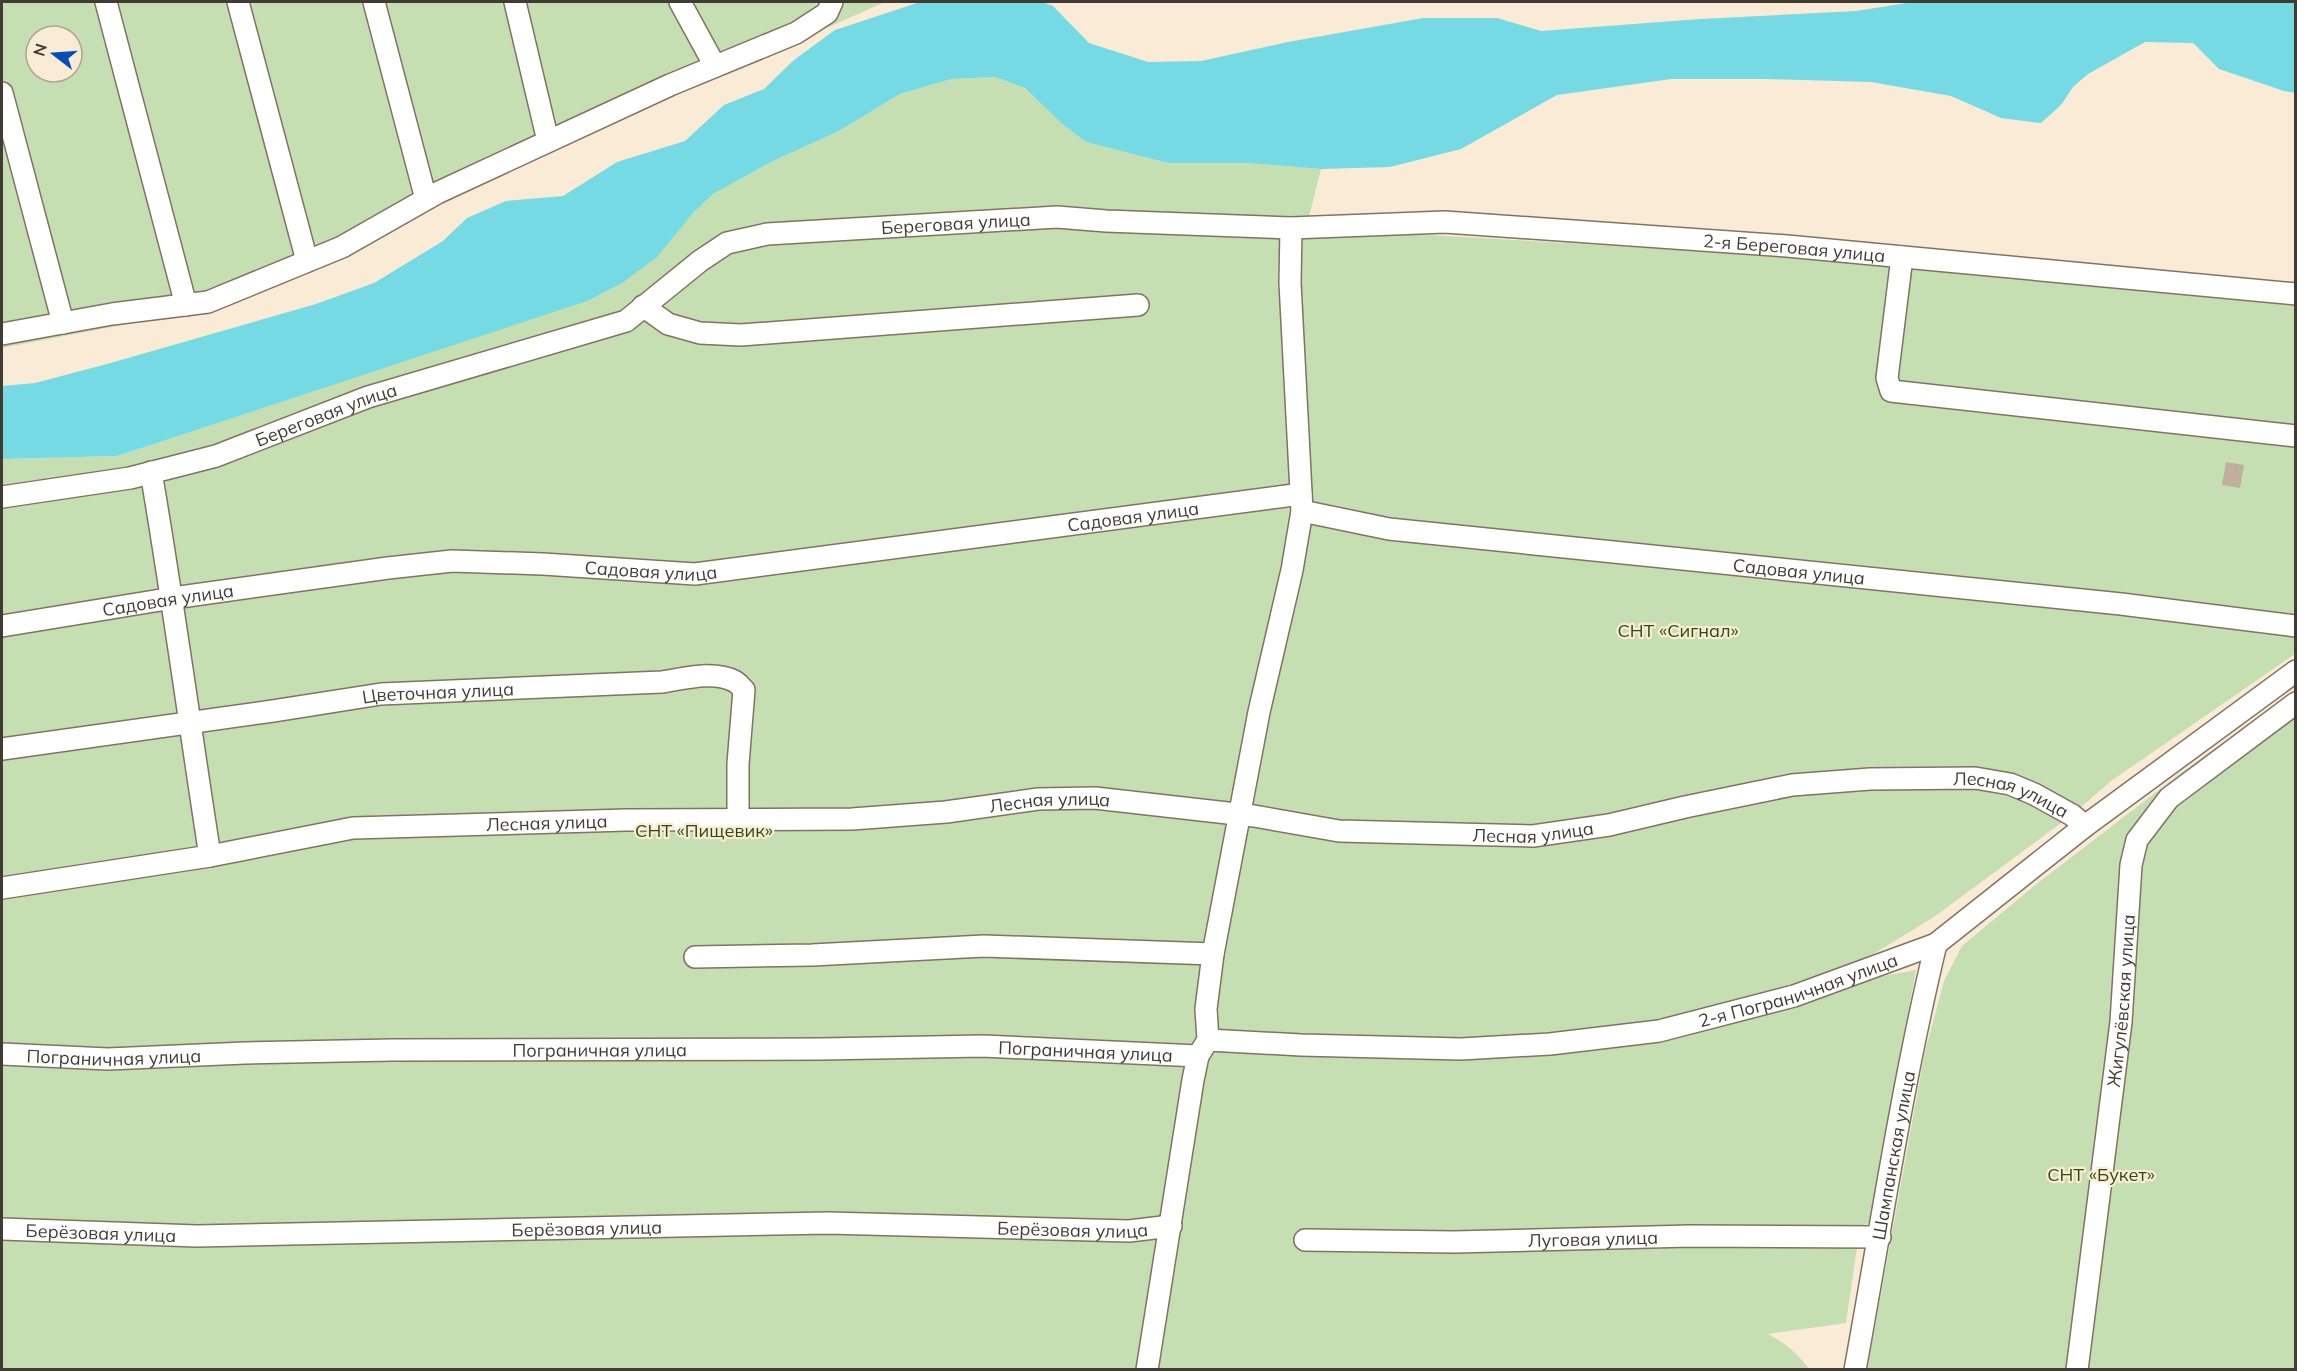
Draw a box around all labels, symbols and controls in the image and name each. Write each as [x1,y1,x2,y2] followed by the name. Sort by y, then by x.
[24,24,84,84] north arrow
[28,41,51,58] text: N
[880,207,1031,239] street label: Береговая улица
[1702,229,1886,267] street label: 2-я Береговая улица
[252,378,400,451] street label: Береговая улица
[1066,496,1200,536] street label: Садовая улица
[1732,553,1866,589] street label: Садовая улица
[584,555,719,585] street label: Садовая улица
[100,578,235,621] street label: Садовая улица
[1617,619,1739,642] park label: СНТ «Сигнал»
[360,677,514,708] street label: Цветочная улица
[1953,766,2073,822] street label: Лесная улица
[988,786,1112,817] street label: Лесная улица
[486,809,608,836] street label: Лесная улица
[1472,816,1595,848] street label: Лесная улица
[635,819,773,842] park label: СНТ «Пищевик»
[2101,914,2139,1088] street label: Жигулёвская улица
[1696,948,1901,1032] street label: 2-я Пограничная улица
[998,1035,1173,1066] street label: Пограничная улица
[512,1038,687,1061] street label: Пограничная улица
[26,1043,202,1071] street label: Пограничная улица
[1867,1069,1920,1242] street label: Шампанская улица
[2047,1163,2155,1186] park label: СНТ «Букет»
[511,1215,662,1241] street label: Берёзовая улица
[997,1216,1149,1243] street label: Берёзовая улица
[25,1218,177,1247] street label: Берёзовая улица
[1528,1225,1658,1252] street label: Луговая улица

